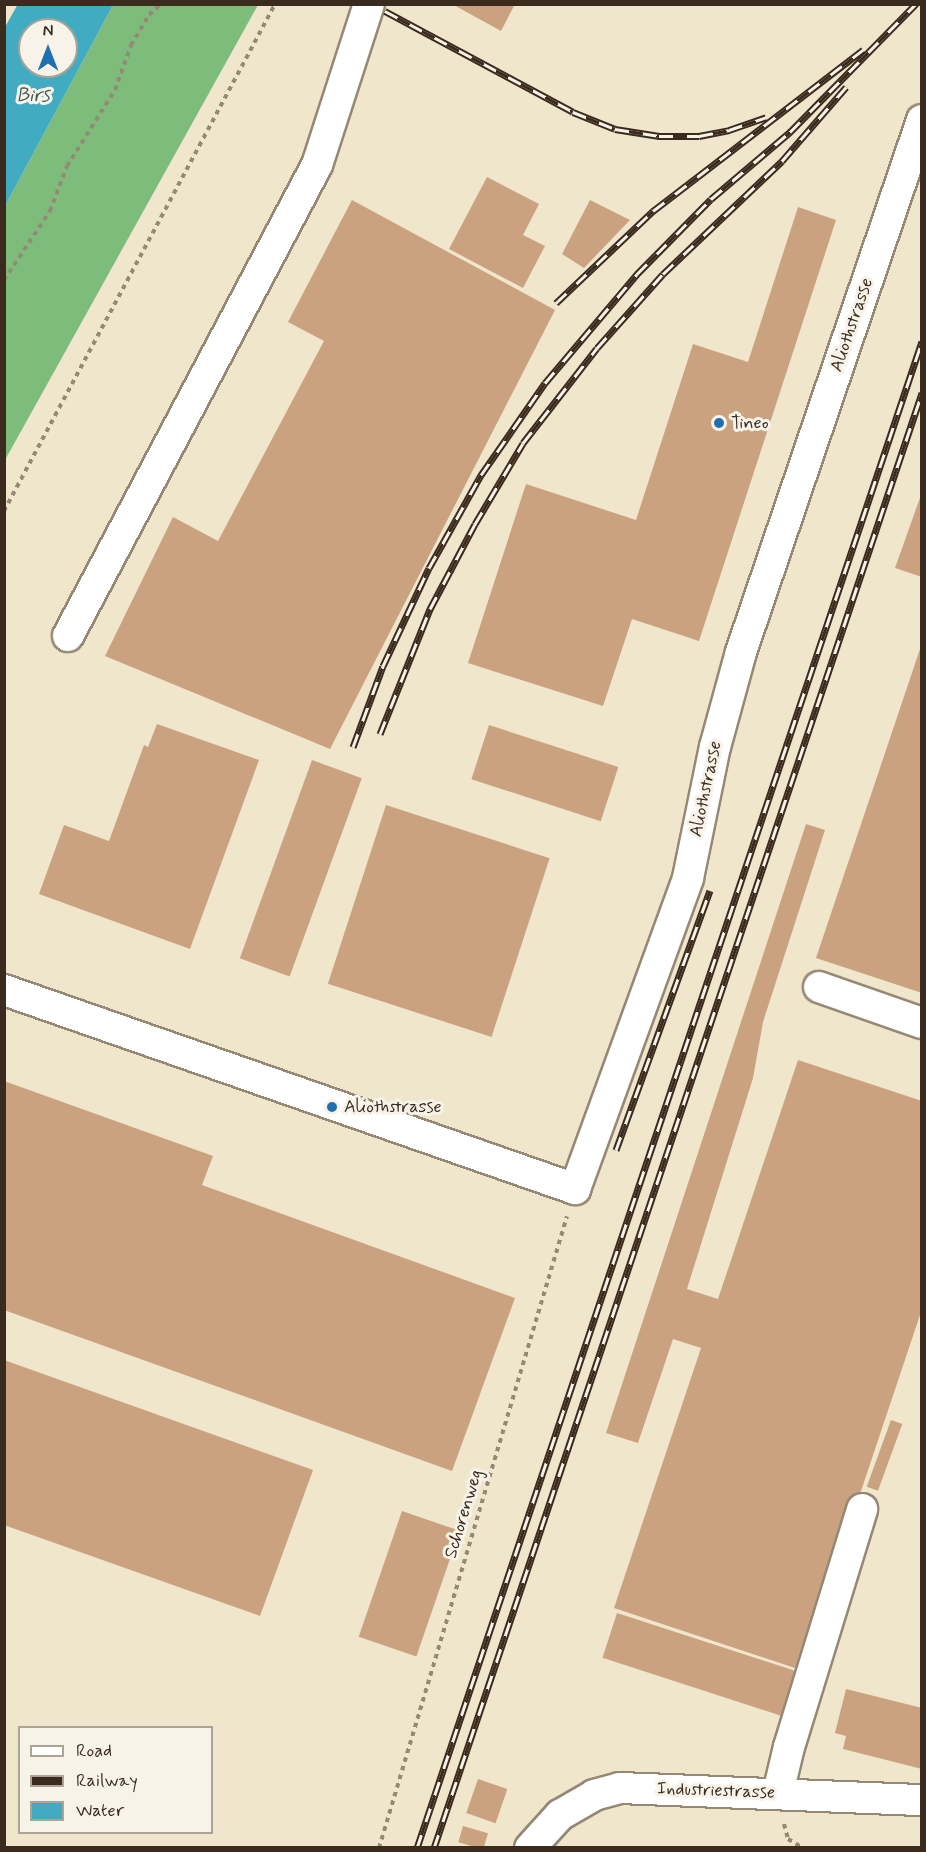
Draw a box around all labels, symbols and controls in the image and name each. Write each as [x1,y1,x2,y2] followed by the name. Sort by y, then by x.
[18,18,78,78] north arrow
[43,21,53,42] text: N
[16,83,50,107] water label: Birs
[826,275,878,375] street label: Aliothstrasse
[731,412,769,434] place label: Tineo
[712,416,726,430] marker: Tineo
[685,739,727,839] street label: Aliothstrasse
[344,1096,442,1118] place label: Aliothstrasse
[325,1100,339,1114] marker: Aliothstrasse
[440,1467,488,1561] street label: Schorenweg
[18,1726,213,1834] legend
[76,1739,112,1763] text: Road
[76,1769,138,1793] text: Railway
[657,1778,775,1804] street label: Industriestrasse
[76,1799,124,1823] text: Water

